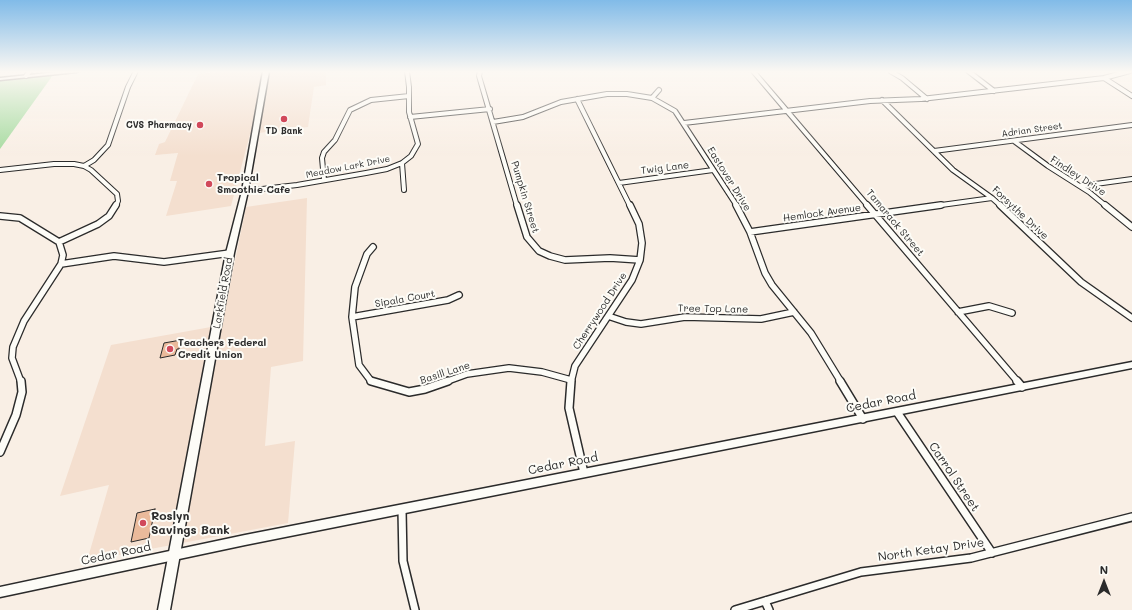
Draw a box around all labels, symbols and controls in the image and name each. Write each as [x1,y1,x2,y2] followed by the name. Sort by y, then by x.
[279,114,289,124] marker: TD Bank
[126,120,192,130] place label: CVS Pharmacy
[195,120,205,130] marker: CVS Pharmacy
[1001,120,1063,140] street label: Adrian Street
[266,126,302,136] place label: TD Bank
[704,145,754,213] street label: Eastover Drive
[305,154,391,180] street label: Meadow Lark Drive
[1048,154,1108,198] street label: Findley Drive
[640,159,690,177] street label: Twig Lane
[508,160,542,234] street label: Pumpkin Street
[217,172,290,196] place label: Tropical Smoothie Cafe
[204,179,214,189] marker: Tropical Smoothie Cafe
[989,184,1051,242] street label: Forsythe Drive
[864,187,926,259] street label: Tamarack Street
[782,202,862,224] street label: Hemlock Avenue
[211,257,235,329] street label: Larkfield Road
[571,270,629,352] street label: Cherrywood Drive
[374,288,436,310] street label: Sipala Court
[678,302,748,316] street label: Tree Top Lane
[178,337,266,360] place label: Teachers Federal Credit Union
[165,344,175,354] marker: Teachers Federal Credit Union
[419,359,471,387] street label: Basill Lane
[845,388,917,416] street label: Cedar Road
[926,440,982,514] street label: Carrol Street
[527,450,599,478] street label: Cedar Road
[151,509,230,537] place label: Roslyn Savings Bank
[138,518,148,528] marker: Roslyn Savings Bank
[877,535,985,565] street label: North Ketay Drive
[80,540,152,568] street label: Cedar Road
[1084,562,1124,602] north arrow
[1100,562,1108,577] text: N

